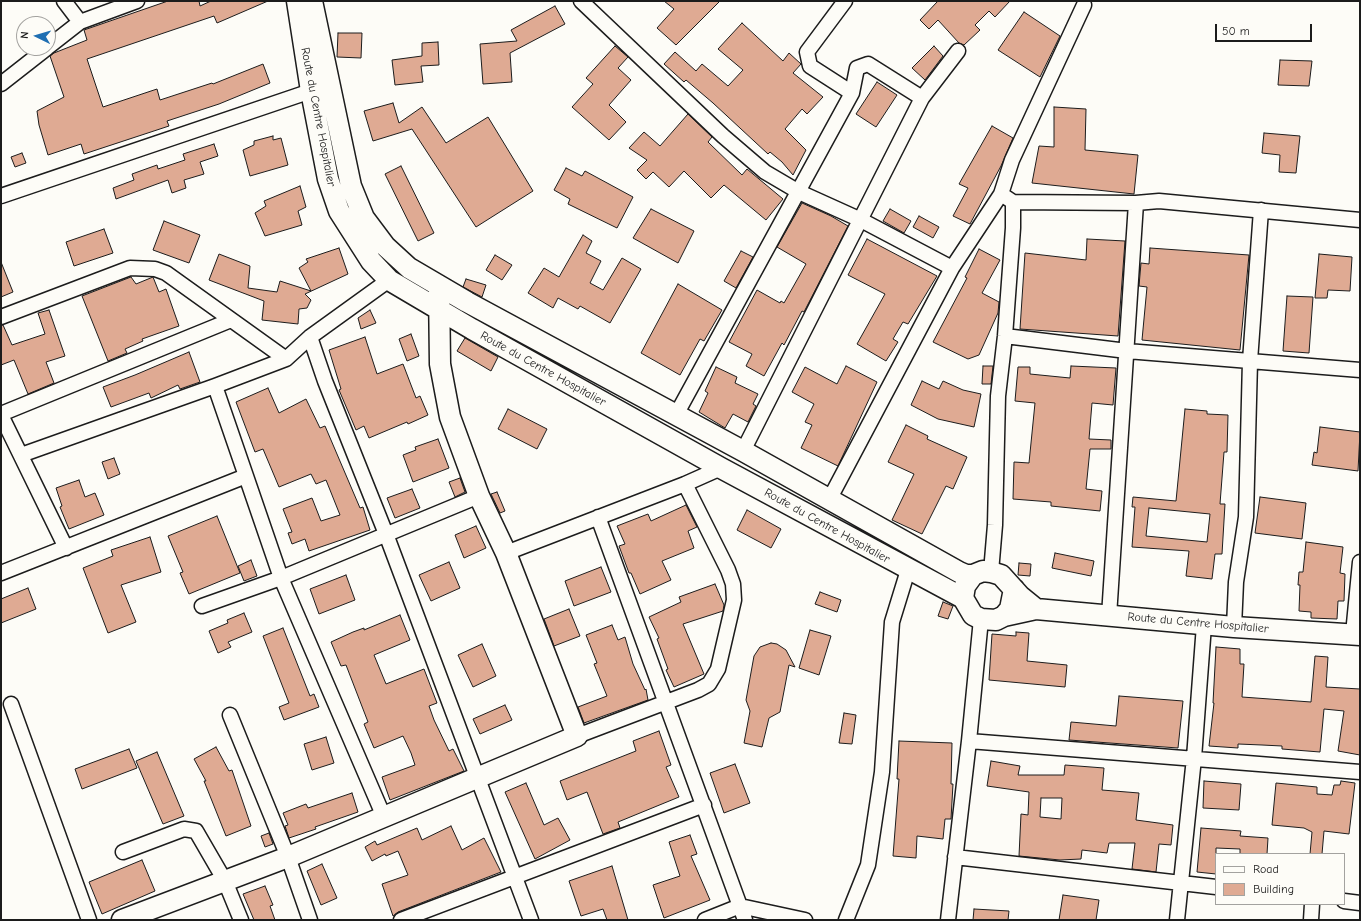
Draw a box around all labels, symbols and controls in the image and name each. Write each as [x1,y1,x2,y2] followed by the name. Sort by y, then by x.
[16,16,56,56] north arrow
[1217,16,1314,42] scale bar
[1222,24,1250,38] text: 50 m
[18,31,31,39] text: N
[297,46,339,188] street label: Route du Centre Hospitalier
[478,328,608,410] street label: Route du Centre Hospitalier
[762,485,892,567] street label: Route du Centre Hospitalier
[1127,610,1269,636] street label: Route du Centre Hospitalier
[1215,853,1345,905] legend
[1253,862,1279,876] text: Road
[1253,882,1294,896] text: Building

